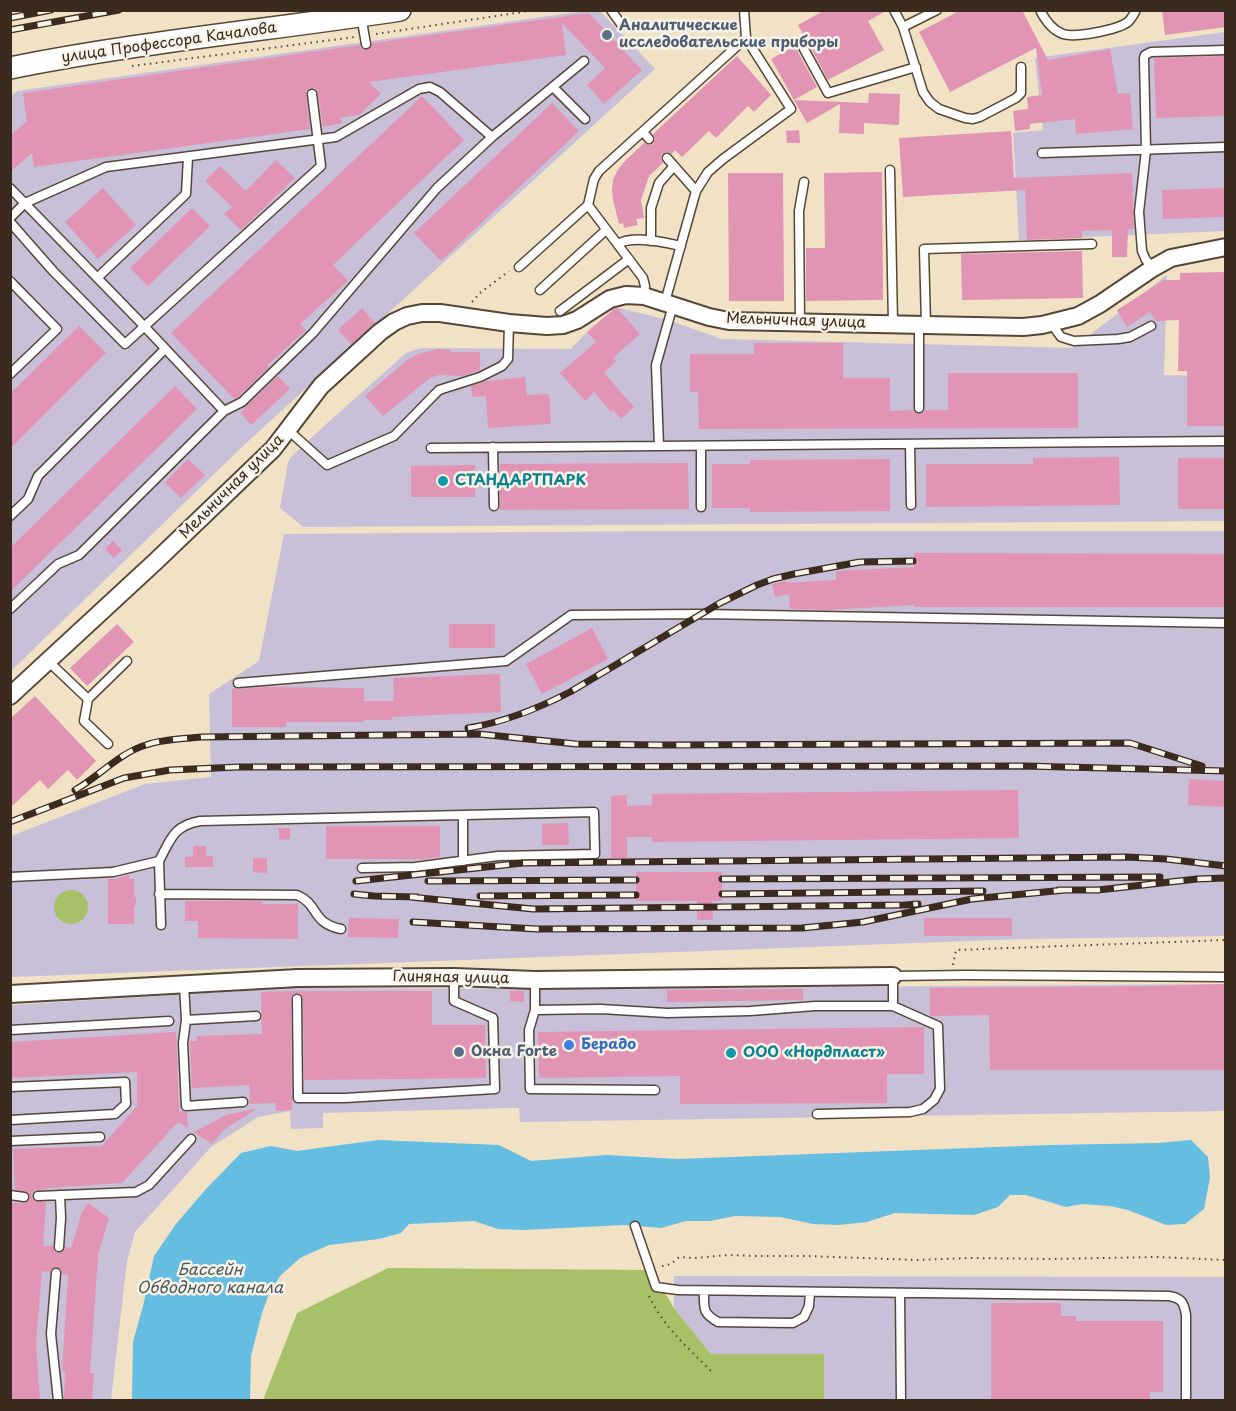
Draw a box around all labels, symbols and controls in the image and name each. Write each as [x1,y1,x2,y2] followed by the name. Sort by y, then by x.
[619,17,838,52] place label: Аналитические исследовательские приборы
[60,19,278,67] street label: улица Профессора Качалова
[600,28,614,42] marker: Аналитические исследовательские приборы
[726,310,866,332] street label: Мельничная улица
[176,431,288,543] street label: Мельничная улица
[455,472,586,490] place label: СТАНДАРТПАРК
[436,474,450,488] marker: СТАНДАРТПАРК
[393,968,509,988] street label: Глиняная улица
[581,1036,636,1054] place label: Берадо
[562,1038,576,1052] marker: Берадо
[471,1043,557,1061] place label: Окна Forte
[743,1044,885,1062] place label: ООО «Нордпласт»
[452,1045,466,1059] marker: Окна Forte
[724,1046,738,1060] marker: ООО «Нордпласт»
[137,1261,283,1299] water label: Бассейн Обводного канала

